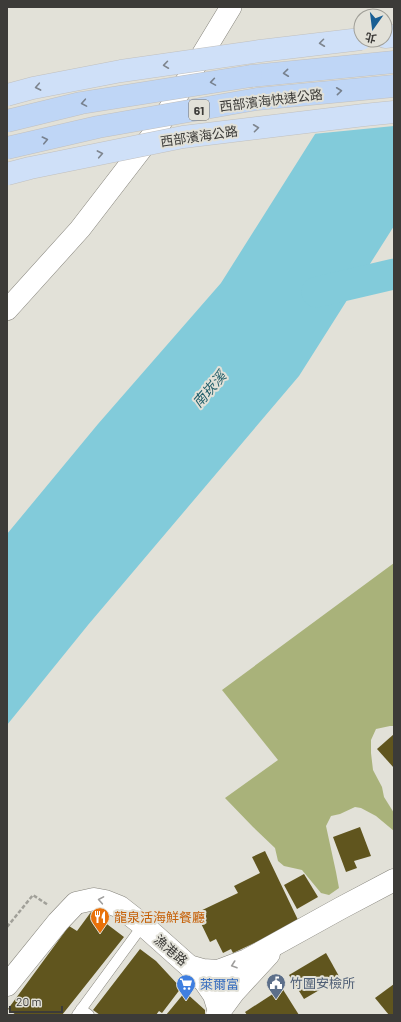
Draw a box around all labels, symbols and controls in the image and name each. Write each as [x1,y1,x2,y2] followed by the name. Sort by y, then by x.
[353,8,393,48] north arrow
[364,31,377,46] text: 北
[319,39,325,48] one-way arrow
[163,60,169,69] one-way arrow
[282,68,289,77] one-way arrow
[210,77,216,86] one-way arrow
[35,83,41,91] one-way arrow
[218,86,324,114] street label: 西部濱海快速公路
[336,87,342,96] one-way arrow
[81,98,88,107] one-way arrow
[189,100,209,120] road number: 61
[159,123,239,149] street label: 西部濱海公路
[253,124,259,133] one-way arrow
[42,136,48,144] one-way arrow
[97,150,103,158] one-way arrow
[189,366,231,410] water label: 南崁溪
[98,897,104,905] one-way arrow
[89,906,111,934] restaurant icon: 龍泉活海鮮餐廳
[114,909,205,925] place label: 龍泉活海鮮餐廳
[151,931,191,969] street label: 漁港路
[231,960,238,969] one-way arrow
[265,972,287,1000] public building icon: 竹圍安檢所
[175,973,197,1001] supermarket icon: 萊爾富
[290,975,355,991] place label: 竹圍安檢所
[200,976,239,992] place label: 萊爾富
[10,988,62,1014] scale bar
[16,994,42,1008] text: 20 m

